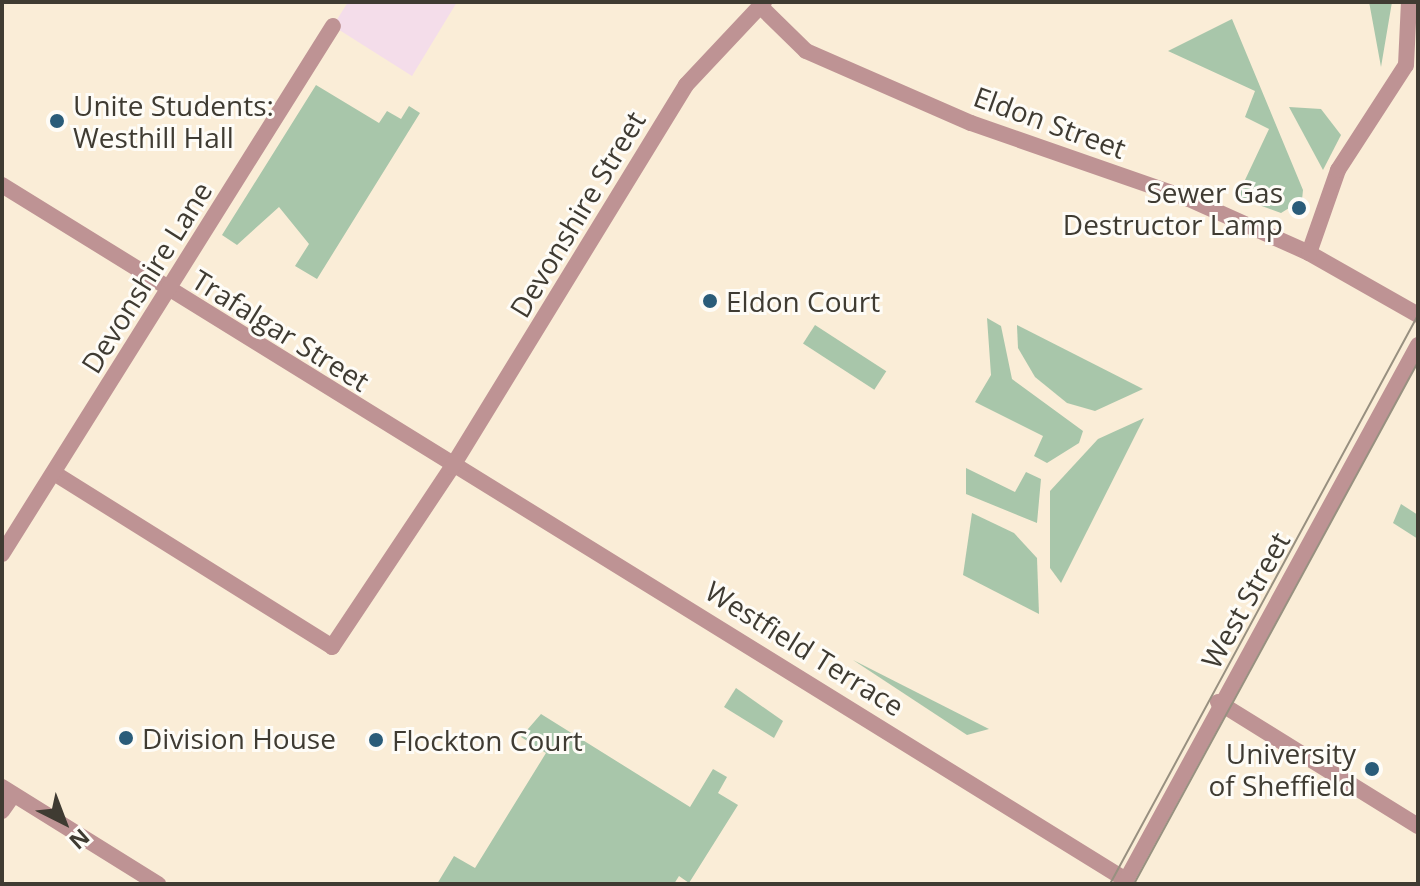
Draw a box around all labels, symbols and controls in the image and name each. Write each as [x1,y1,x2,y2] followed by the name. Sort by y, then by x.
[969,79,1131,165] street label: Eldon Street
[73,88,274,154] place label: Unite Students: Westhill Hall
[502,105,652,323] street label: Devonshire Street
[48,112,66,130] marker: Unite Students: Westhill Hall
[74,175,218,379] street label: Devonshire Lane
[1063,175,1283,241] place label: Sewer Gas Destructor Lamp
[1290,199,1308,217] marker: Sewer Gas Destructor Lamp
[186,262,376,398] street label: Trafalgar Street
[726,284,880,318] place label: Eldon Court
[701,292,719,310] marker: Eldon Court
[1194,526,1296,674] street label: West Street
[700,574,910,722] street label: Westfield Terrace
[142,721,336,755] place label: Division House
[392,723,583,757] place label: Flockton Court
[117,729,135,747] marker: Division House
[367,731,385,749] marker: Flockton Court
[1208,736,1356,802] place label: University of Sheffield
[1363,760,1381,778] marker: University of Sheffield
[24,782,104,862] north arrow
[63,823,97,857] text: N

